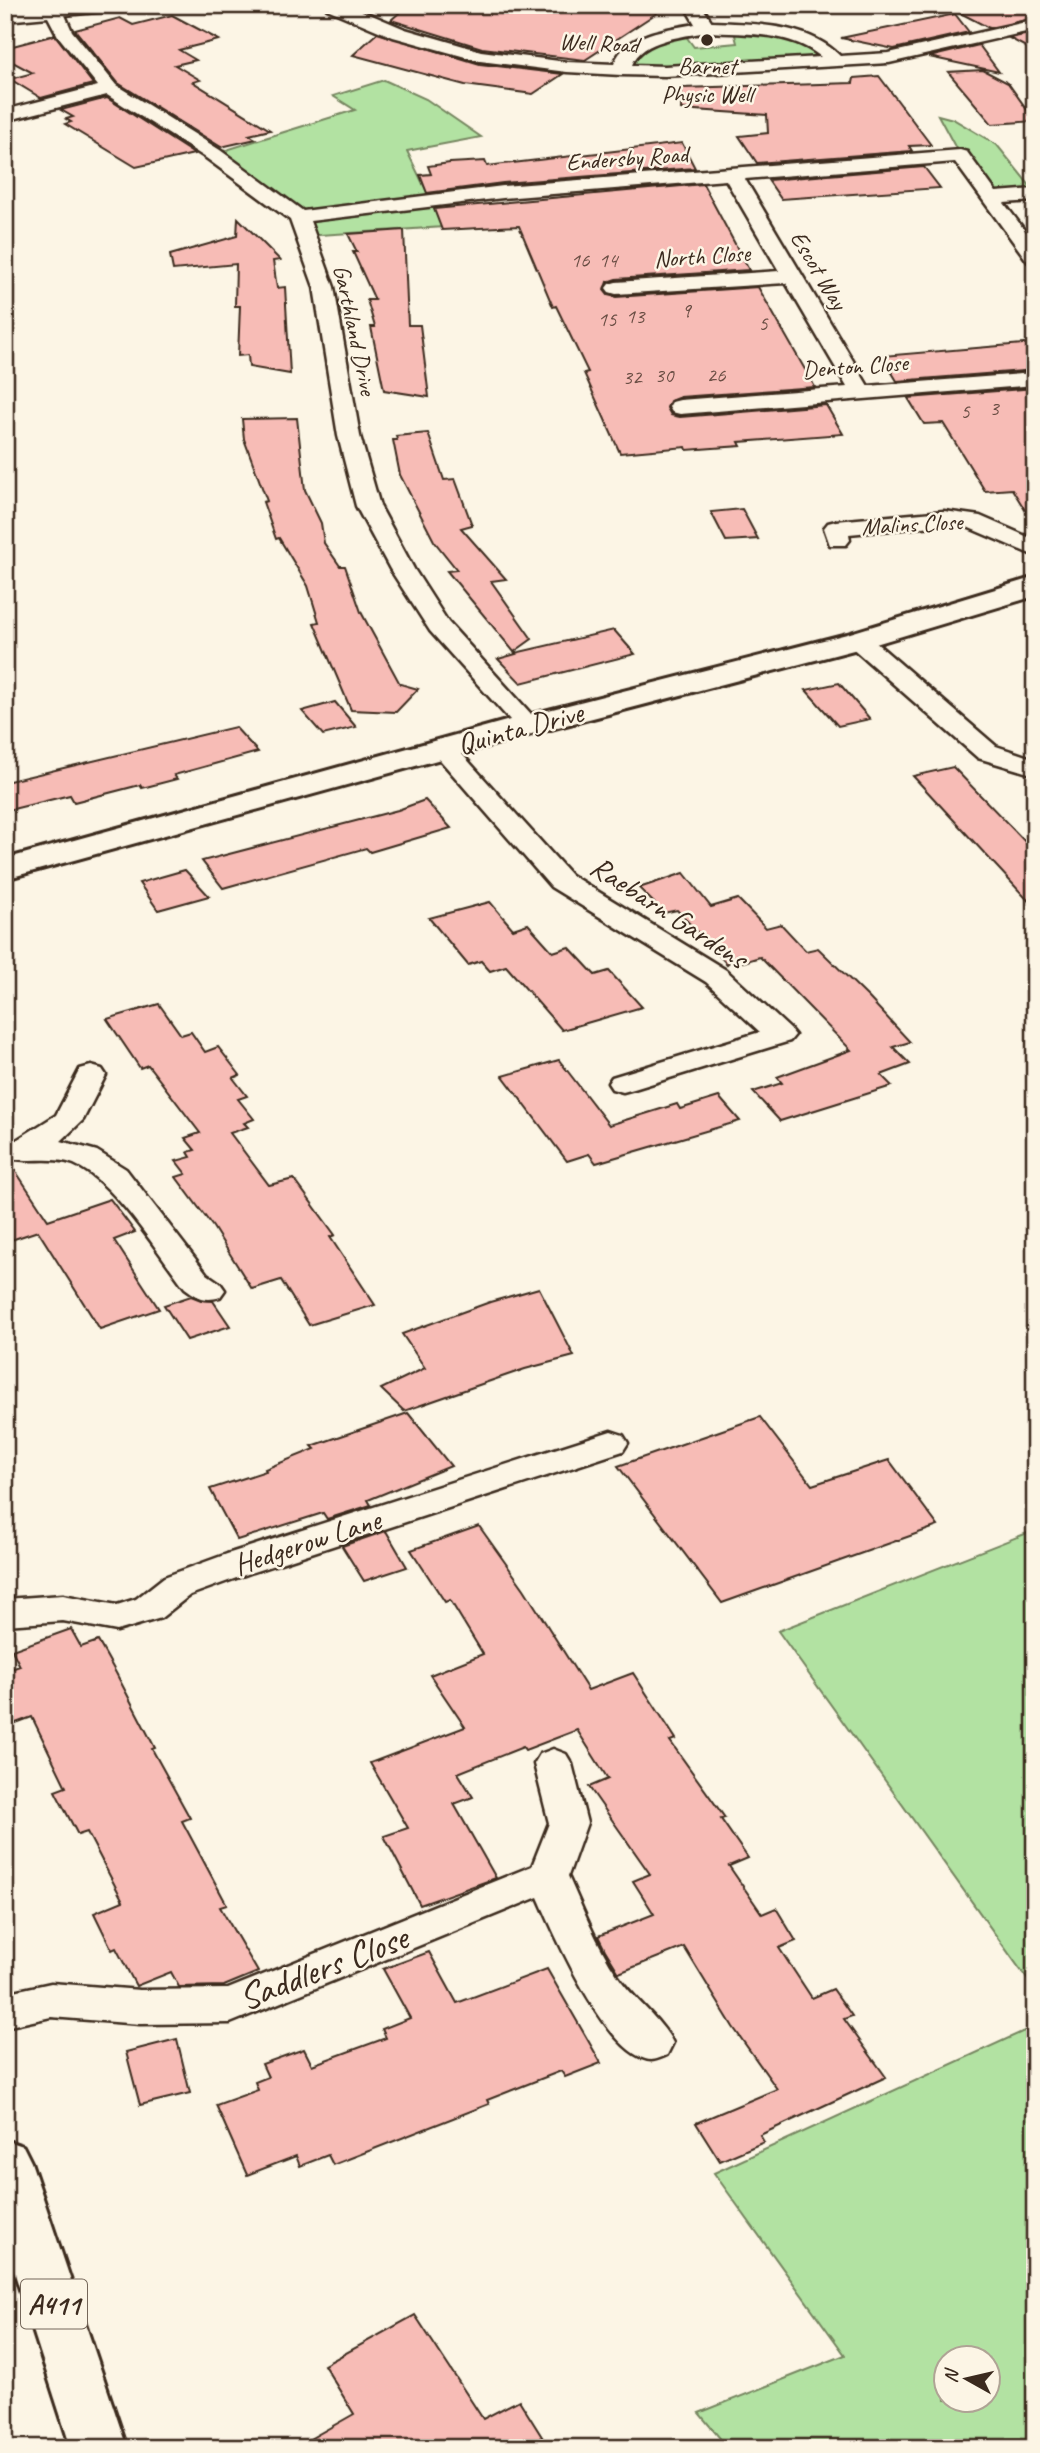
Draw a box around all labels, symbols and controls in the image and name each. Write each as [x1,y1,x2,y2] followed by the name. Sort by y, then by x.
[559,26,643,60] street label: Well Road
[699,32,715,48] marker: Barnet Physic Well
[662,51,756,109] place label: Barnet Physic Well
[565,139,693,177] street label: Endersby Road
[784,225,855,316] street label: Escot Way
[653,238,753,274] street label: North Close
[571,247,590,273] house number: 16
[599,247,620,273] house number: 14
[327,262,384,400] street label: Garthland Drive
[681,297,692,323] house number: 9
[626,303,646,329] house number: 13
[598,306,618,332] house number: 15
[758,310,769,336] house number: 5
[801,347,911,385] street label: Denton Close
[655,362,675,388] house number: 30
[707,362,726,388] house number: 26
[623,364,643,390] house number: 32
[989,395,1000,421] house number: 3
[960,398,971,424] house number: 5
[861,506,965,542] street label: Malins Close
[453,692,589,763] street label: Quinta Drive
[583,847,757,978] street label: Raebarn Gardens
[229,1500,387,1584] street label: Hedgerow Lane
[232,1912,417,2021] street label: Saddlers Close
[21,2280,87,2328] road number: A411
[932,2344,1002,2414] north arrow
[938,2366,964,2384] text: N

